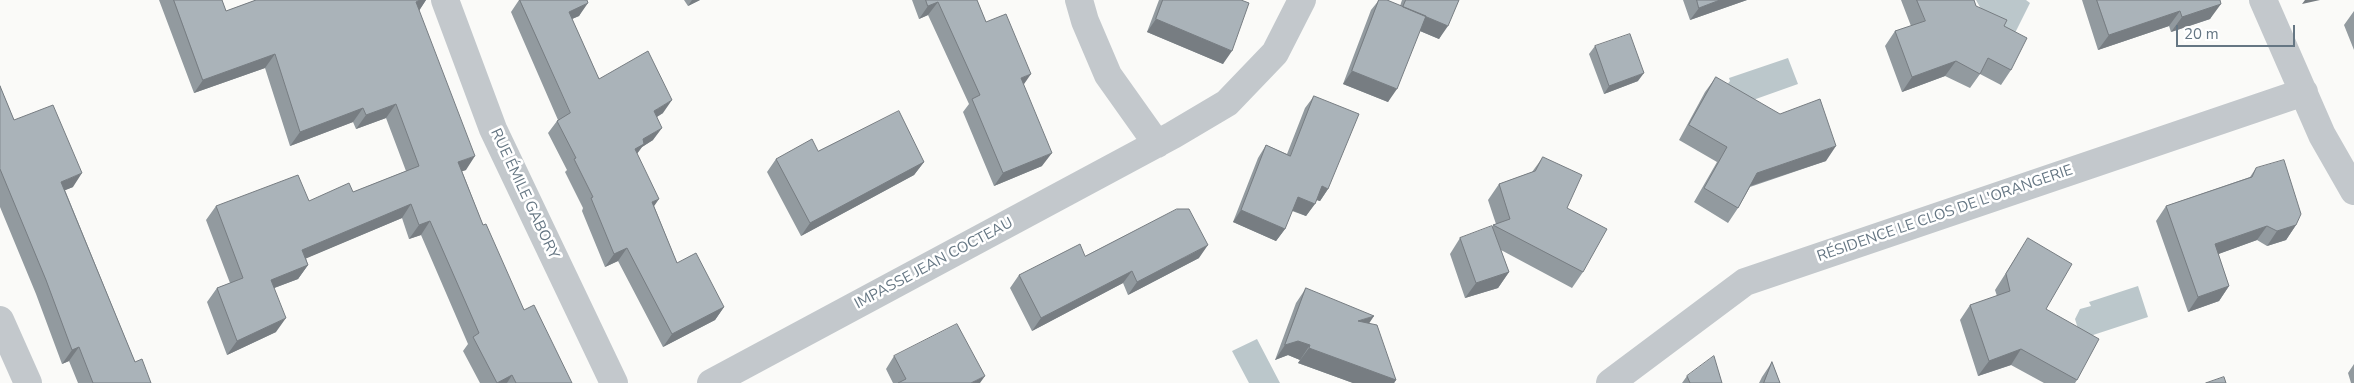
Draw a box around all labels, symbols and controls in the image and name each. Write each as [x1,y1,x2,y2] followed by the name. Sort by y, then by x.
[2179,15,2298,47] scale bar
[2184,24,2219,44] text: 20 m
[486,126,562,262] street label: RUE ÉMILE GABORY
[1815,162,2075,266] street label: RÉSIDENCE LE CLOS DE L'ORANGERIE
[852,215,1016,313] street label: IMPASSE JEAN COCTEAU

